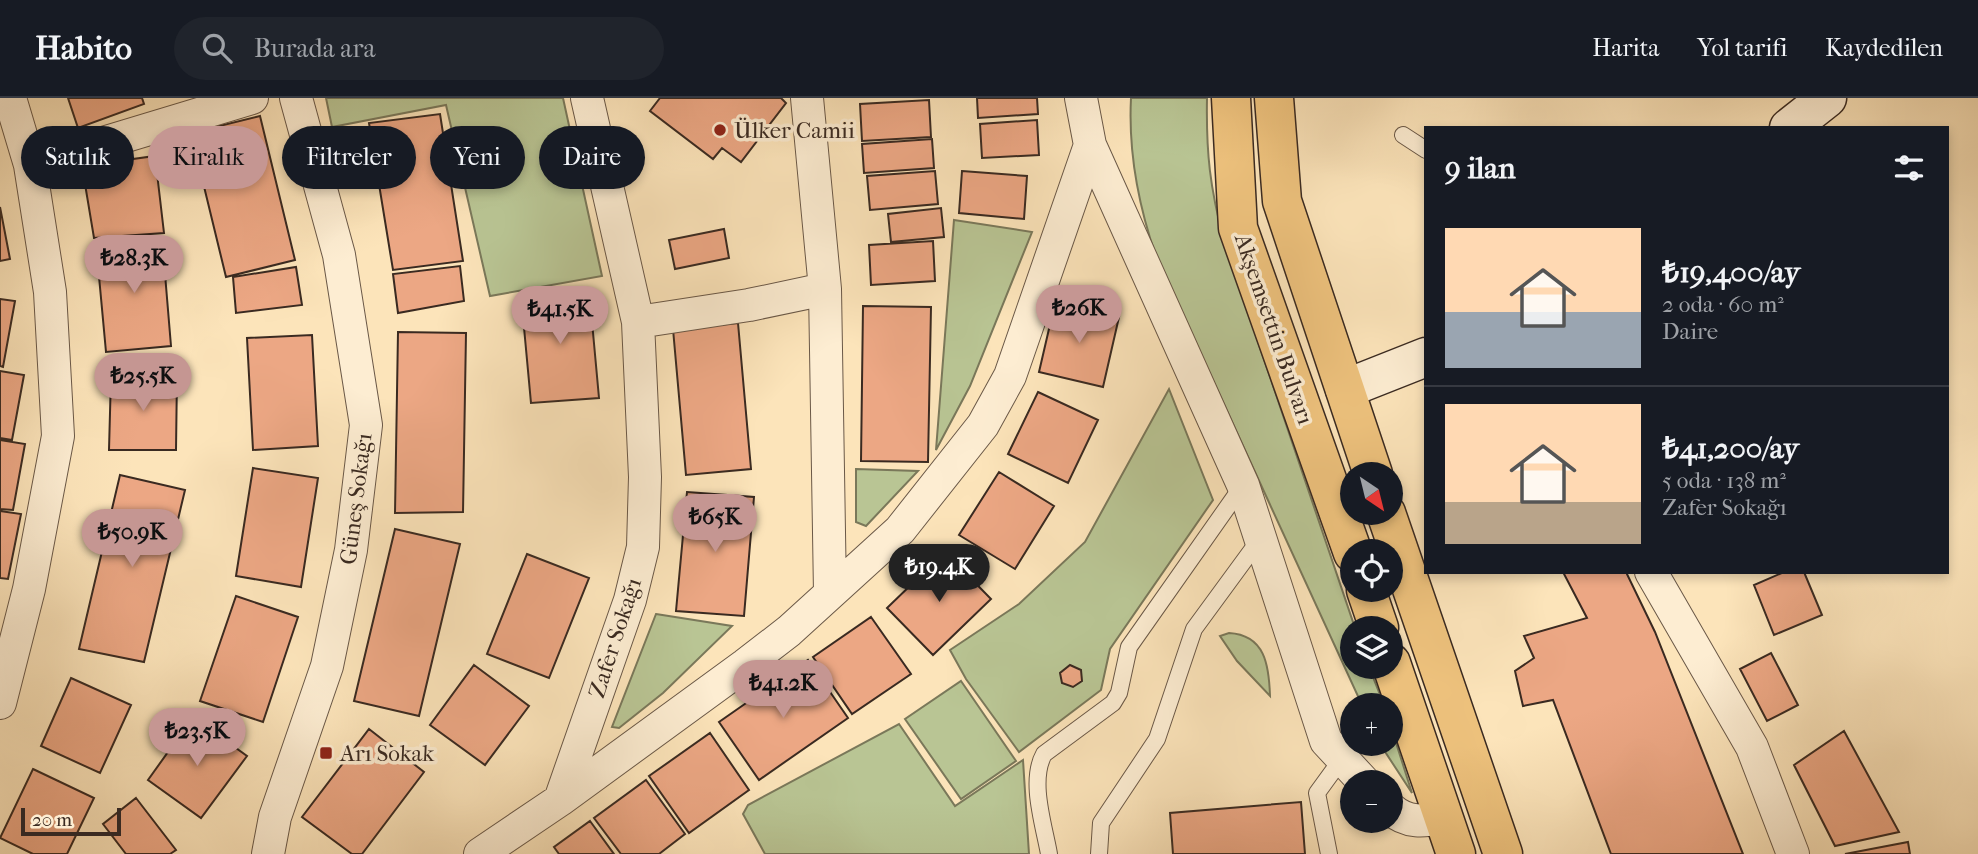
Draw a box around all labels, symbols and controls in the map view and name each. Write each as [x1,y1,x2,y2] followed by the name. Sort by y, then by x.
[174,17,664,80] search box
[35,29,132,68] text: Habito
[198,29,236,67] icon: search
[254,33,375,64] text: Burada ara
[1592,34,1659,62] text: Harita
[1697,34,1787,62] text: Yol tarifi
[1825,34,1943,62] text: Kaydedilen
[734,117,855,144] place label: Ülker Camii
[712,122,728,138] marker: Ülker Camii
[21,126,134,189] chip: Satılık
[148,126,268,189] chip: Kiralık
[282,126,416,189] chip: Filtreler
[430,126,525,189] chip: Yeni
[539,126,645,189] chip: Daire
[1890,149,1928,187] icon: filters
[1445,151,1516,186] text: 9 ilan
[1228,229,1319,428] street label: Akşemsettin Bulvarı
[77,236,191,295] pin: ₺28.3K
[100,244,168,271] text: ₺28.3K
[1662,255,1800,290] text: ₺19,400/ay
[1501,256,1585,340] icon: home
[503,286,617,346] pin: ₺41.5K
[1038,286,1120,345] pin: ₺26K
[1662,291,1784,318] text: 2 oda · 60 m²
[1052,294,1106,321] text: ₺26K
[527,295,593,322] text: ₺41.5K
[1662,318,1718,345] text: Daire
[86,354,200,413] pin: ₺25.5K
[110,362,176,389] text: ₺25.5K
[1662,431,1799,466] text: ₺41,200/ay
[335,432,377,566] street label: Güneş Sokağı
[1501,432,1585,516] icon: home
[1340,462,1404,525] north arrow
[1340,462,1403,833] map controls
[1662,467,1786,494] text: 5 oda · 138 m²
[674,494,756,554] pin: ₺65K
[1662,494,1786,521] text: Zafer Sokağı
[689,503,741,530] text: ₺65K
[75,510,189,569] pin: ₺50.9K
[98,518,166,545] text: ₺50.9K
[1340,539,1403,602] button: locate
[882,545,996,604] pin: ₺19.4K
[905,553,973,580] text: ₺19.4K
[583,574,647,701] street label: Zafer Sokağı
[1340,616,1403,679] button: layers
[726,660,840,720] pin: ₺41.2K
[749,669,817,696] text: ₺41.2K
[1340,693,1403,756] button: +
[140,708,254,768] pin: ₺23.5K
[165,717,229,744] text: ₺23.5K
[339,740,435,767] place label: Arı Sokak
[318,745,334,761] marker: Arı Sokak
[1340,770,1403,833] button: −
[21,805,121,837] scale bar
[32,809,72,831] text: 20 m

